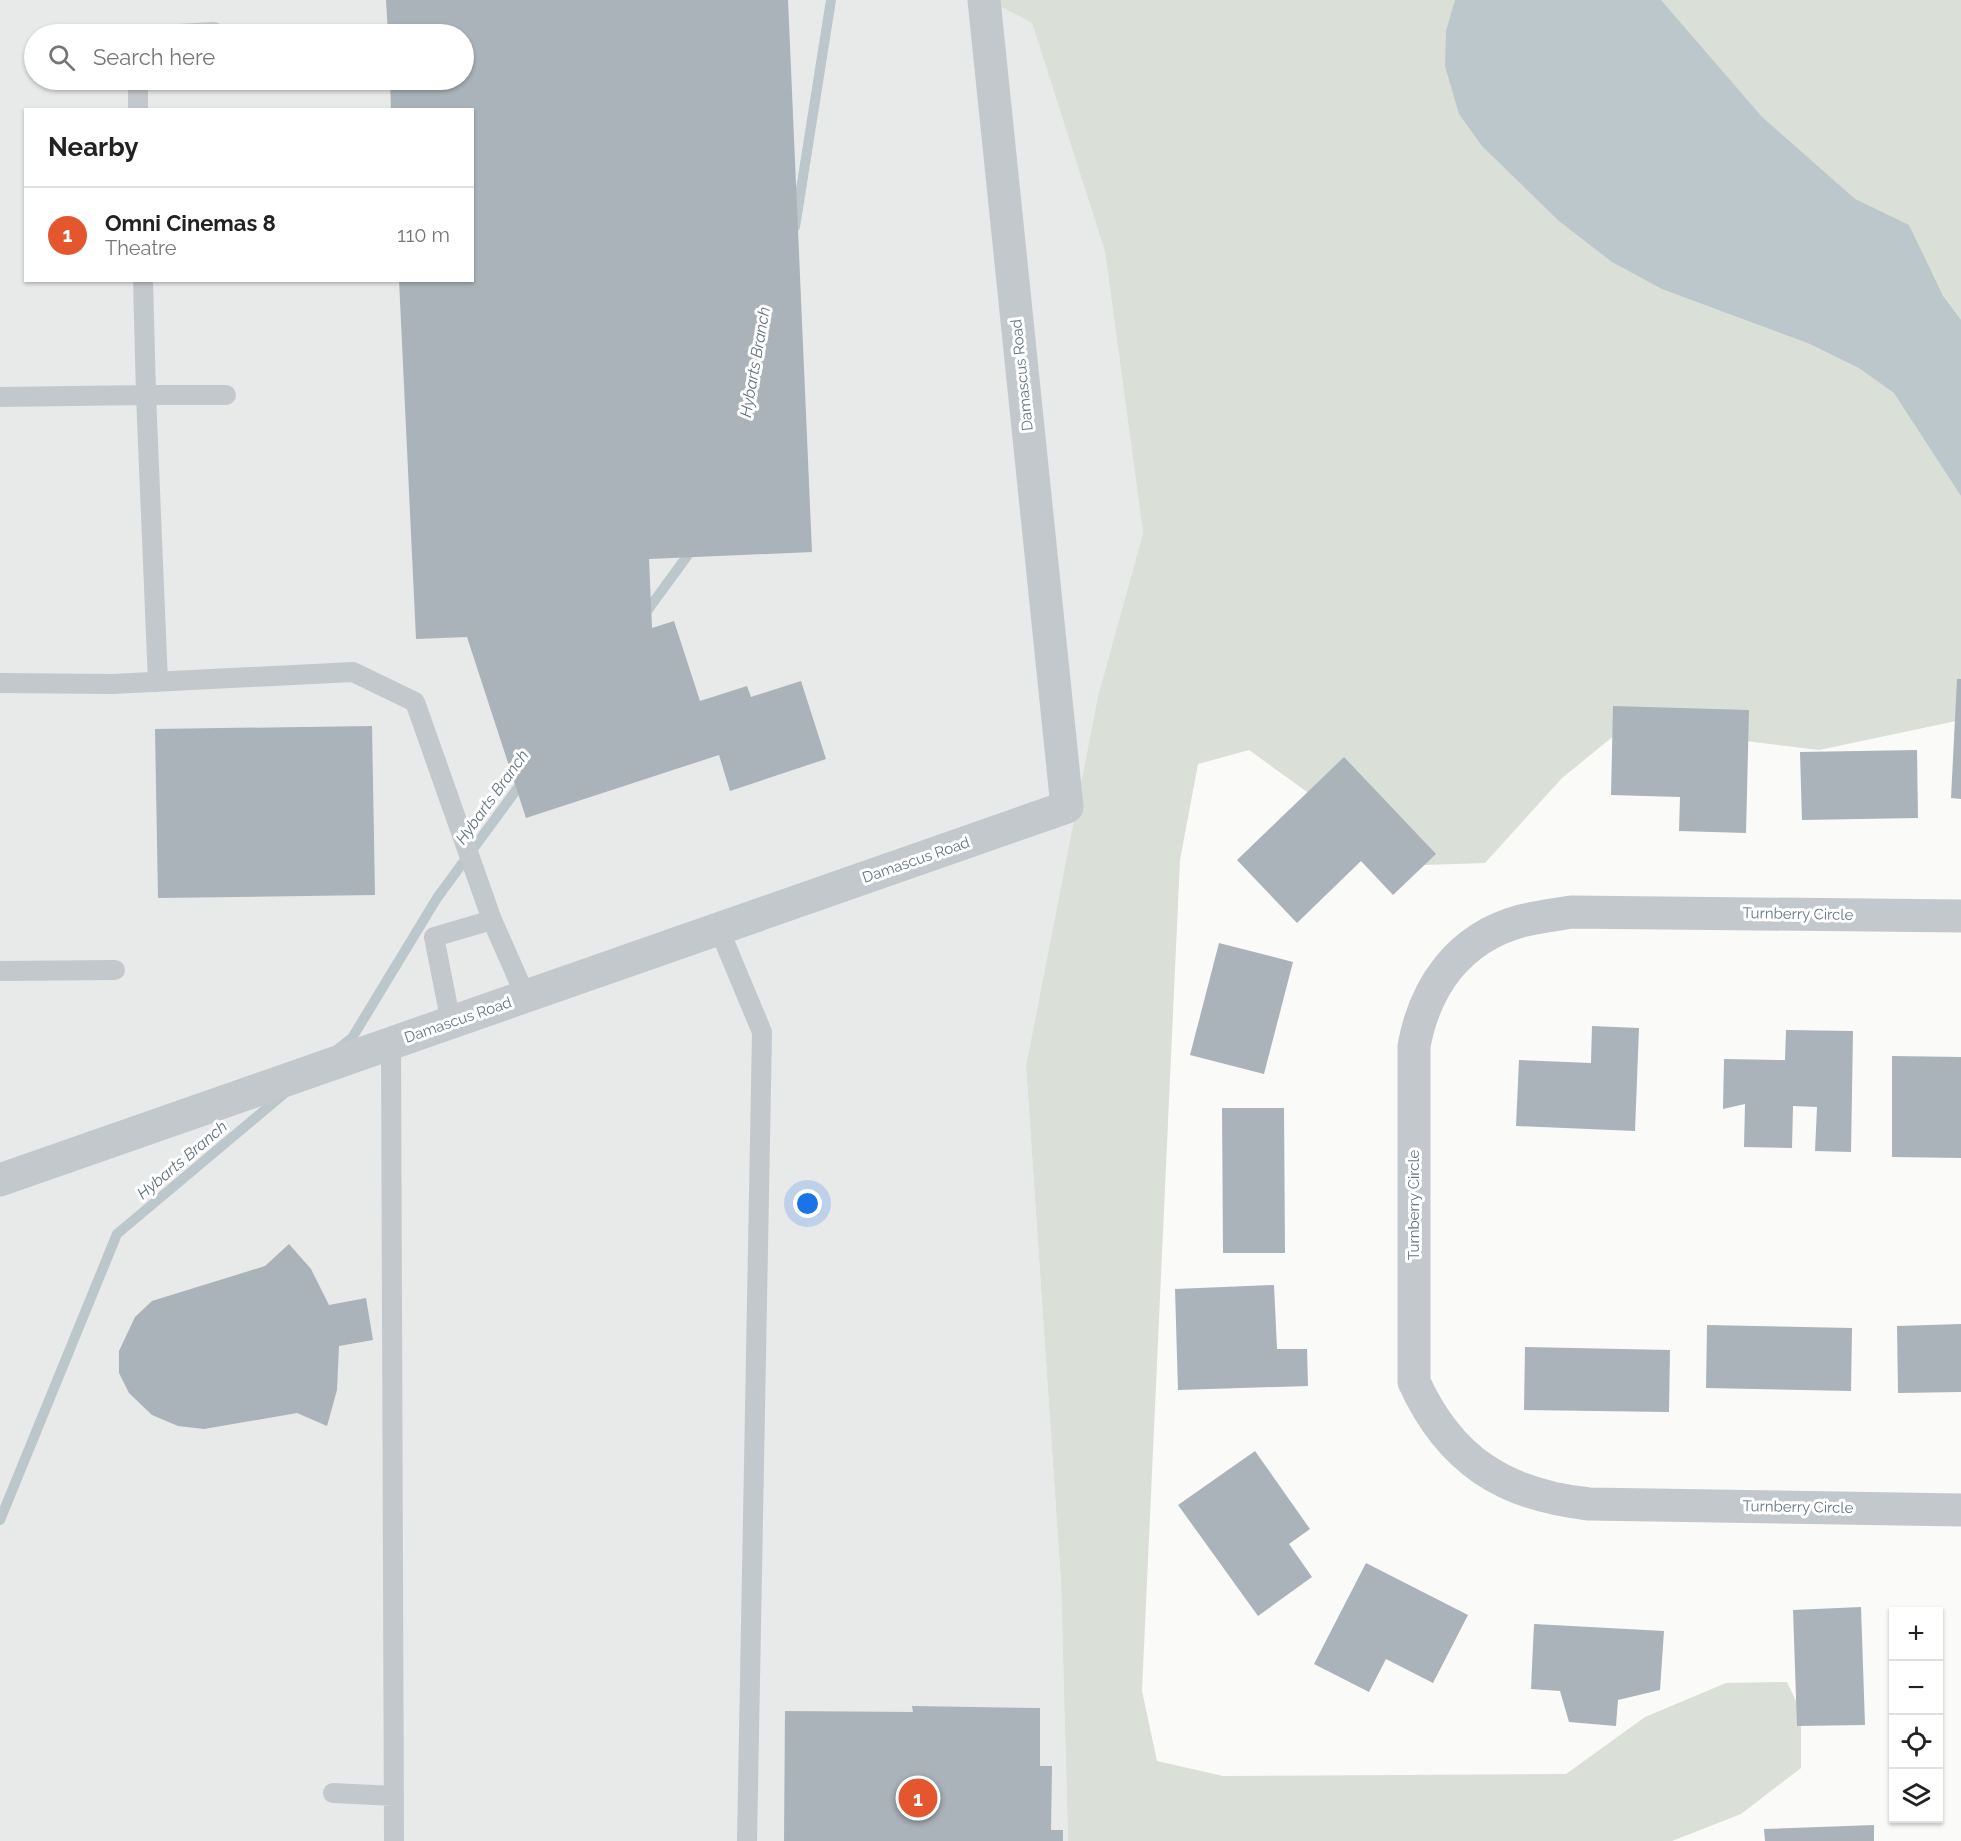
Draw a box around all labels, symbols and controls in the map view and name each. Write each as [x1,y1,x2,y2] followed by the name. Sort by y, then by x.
[24,24,474,90] search box
[45,41,78,74] icon: search
[93,44,215,70] text: Search here
[48,132,138,162] text: Nearby
[105,210,276,236] text: Omni Cinemas 8
[63,223,72,247] text: 1
[397,223,450,247] text: 110 m
[105,236,177,260] text: Theatre
[736,305,774,419] water label: Hybarts Branch
[1007,318,1037,432] street label: Damascus Road
[451,746,533,848] water label: Hybarts Branch
[860,833,972,887] street label: Damascus Road
[1743,904,1854,924] street label: Turnberry Circle
[402,993,514,1047] street label: Damascus Road
[133,1117,231,1203] water label: Hybarts Branch
[1405,1149,1423,1260] street label: Turnberry Circle
[793,1189,822,1218] your location
[1743,1497,1854,1517] street label: Turnberry Circle
[1889,1607,1943,1823] map controls
[1889,1607,1943,1661] button: +
[1889,1661,1943,1715] button: −
[1889,1715,1943,1769] button: locate
[1889,1769,1943,1823] button: layers
[898,1776,938,1820] pin: 1

